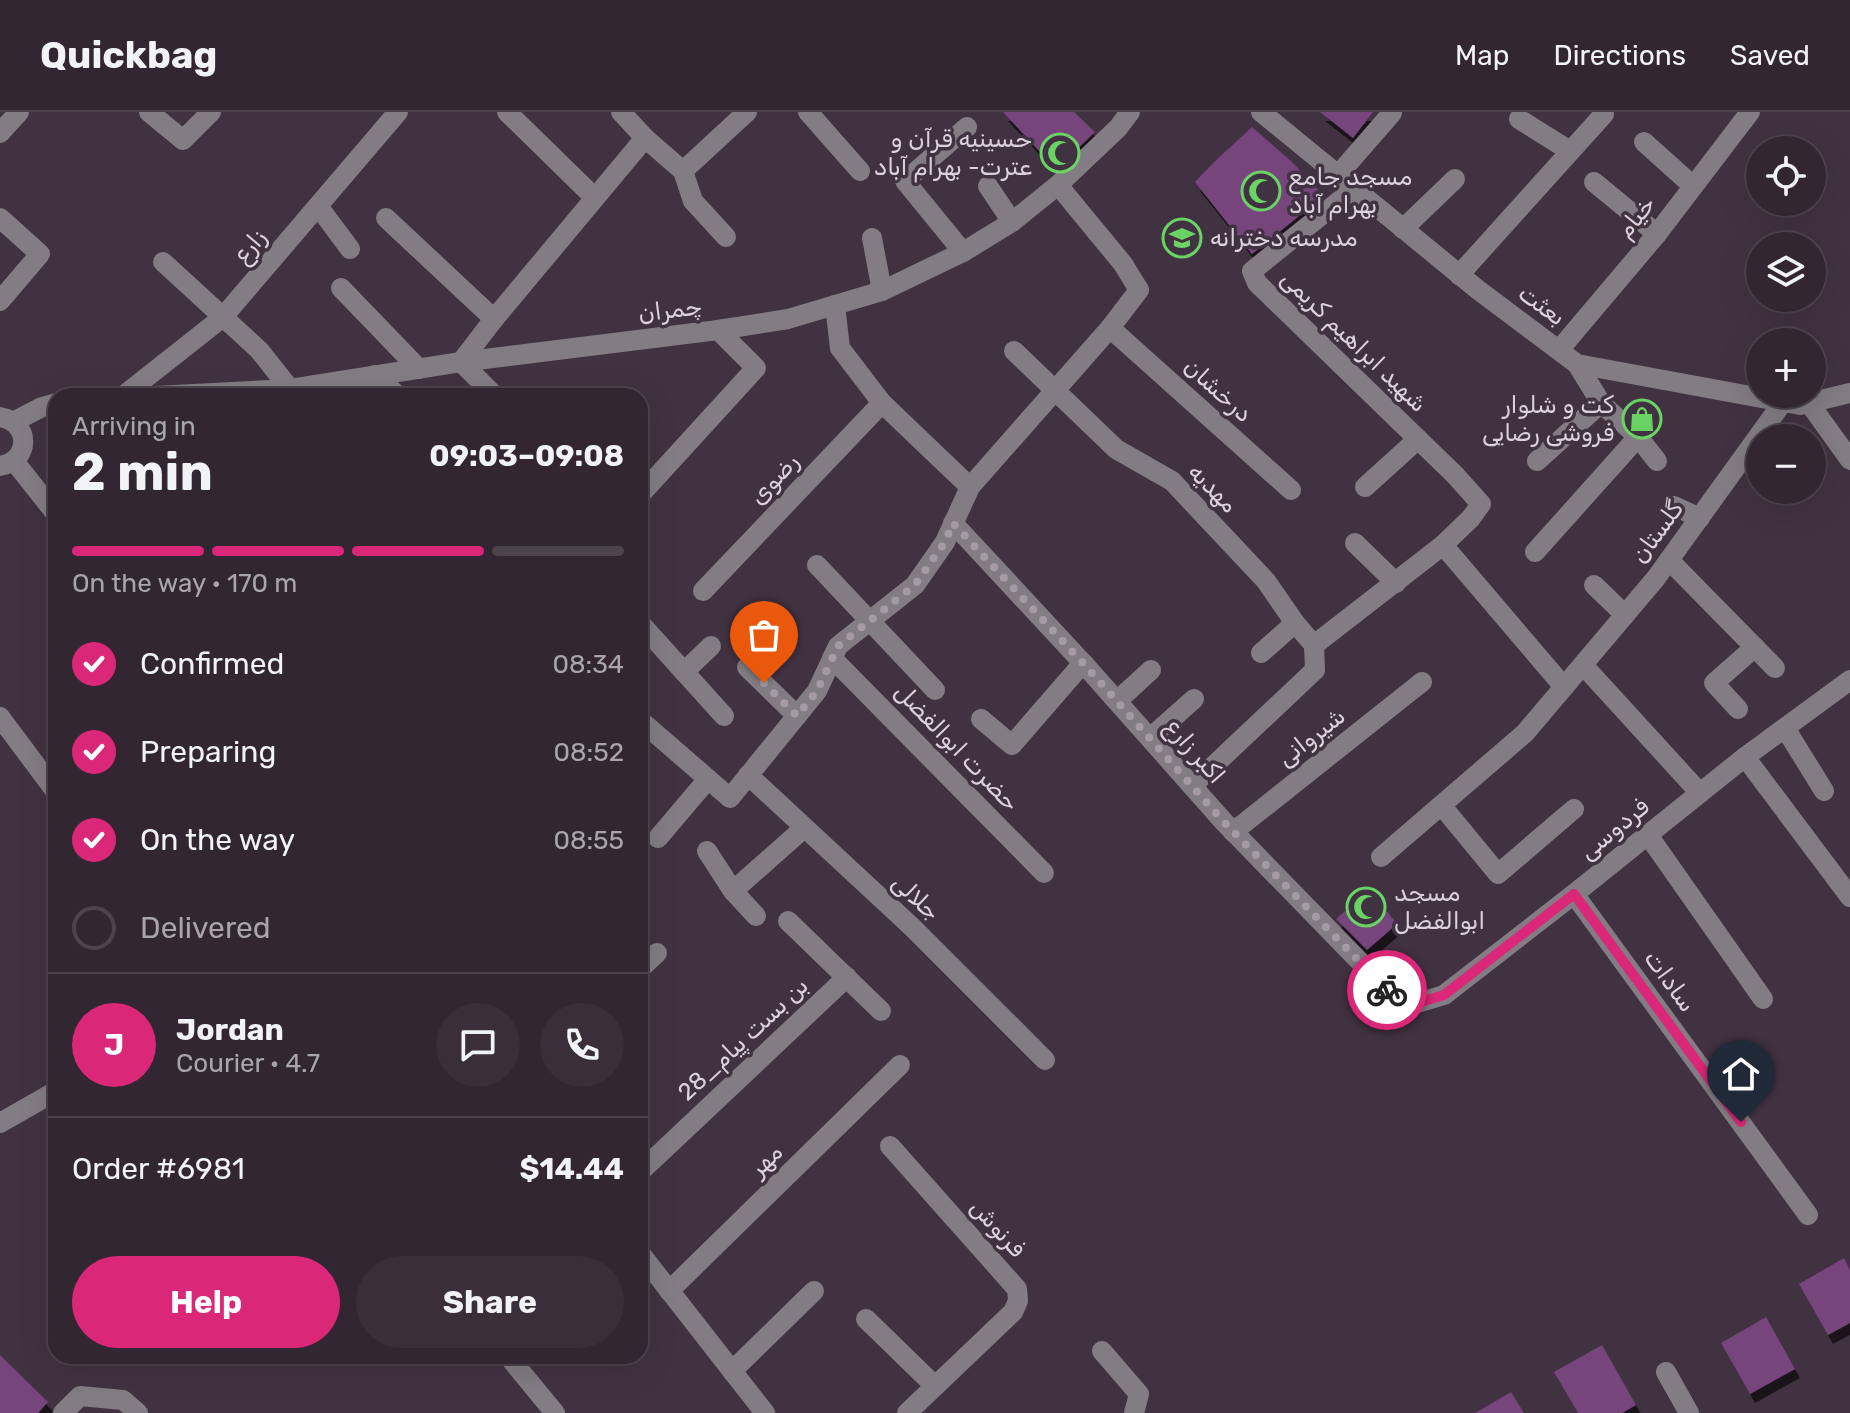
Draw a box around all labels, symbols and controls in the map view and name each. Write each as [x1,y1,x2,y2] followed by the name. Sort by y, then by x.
[40,32,217,78] text: Quickbag
[1455,39,1509,72] text: Map
[1553,39,1686,72] text: Directions
[1730,39,1810,72] text: Saved
[874,125,1032,183] place label: حسینیه قرآن و عترت- بهرام آباد
[1039,132,1081,174] mosque icon: حسینیه قرآن و عترت- بهرام آباد
[1746,136,1826,504] map controls
[1746,136,1826,216] button: locate
[1289,163,1412,221] place label: مسجد جامع بهرام آباد
[1240,170,1282,212] mosque icon: مسجد جامع بهرام آباد
[1611,190,1663,245] street label: خیام
[1161,217,1203,259] school or university icon: مدرسه دخترانه
[228,223,274,270] street label: زارع
[1210,224,1358,252] place label: مدرسه دخترانه
[1746,232,1826,312] button: layers
[1274,264,1433,419] street label: شهید ابراهیم کریمی
[1513,279,1571,331] street label: بعثت
[637,292,703,328] street label: چمران
[1746,328,1826,408] button: +
[1178,352,1258,428] street label: درخشان
[1482,391,1614,447] place label: کت و شلوار فروشی رضایی
[1621,398,1663,440] shop icon: کت و شلوار فروشی رضایی
[72,411,196,442] text: Arriving in
[1746,424,1826,504] button: −
[429,438,624,474] text: 09:03–09:08
[72,441,213,503] text: 2 min
[743,448,805,510] street label: رضوی
[1182,457,1244,519] street label: مهدیه
[1625,495,1689,569] street label: گلستان
[72,568,297,599] text: On the way · 170 m
[730,601,798,683] pin
[742,613,786,657] icon: bag
[72,642,116,686] icon: check
[140,646,284,682] text: Confirmed
[553,649,624,680] text: 08:34
[889,677,1025,817] street label: حضرت ابوالفضل
[1271,702,1351,772] street label: شیروانی
[1158,713,1231,790] street label: اکبر زارع
[72,730,116,774] icon: check
[140,734,276,770] text: Preparing
[554,737,624,768] text: 08:52
[1573,792,1655,866] street label: فردوسی
[72,818,116,862] icon: check
[140,822,295,858] text: On the way
[553,825,624,856] text: 08:55
[886,868,946,926] street label: جلالی
[1394,879,1485,935] place label: مسجد ابوالفضل
[1345,886,1387,928] mosque icon: مسجد ابوالفضل
[140,910,271,946] text: Delivered
[1638,945,1702,1017] street label: سادات
[1347,950,1427,1030] courier
[1365,968,1409,1012] icon: bike
[672,972,815,1108] street label: بن بست پیام_28
[436,1003,520,1087] button: chat
[540,1003,624,1087] button: phone
[176,1012,284,1048] text: Jordan
[104,1027,124,1063] text: J
[1707,1040,1775,1122] pin
[176,1048,320,1079] text: Courier · 4.7
[1719,1052,1763,1096] icon: home
[742,1138,788,1183] street label: مهر
[72,1151,245,1187] text: Order #6981
[519,1151,624,1187] text: $14.44
[965,1193,1031,1263] street label: فرنوش
[72,1256,340,1348] button: Help
[356,1256,624,1348] button: Share

